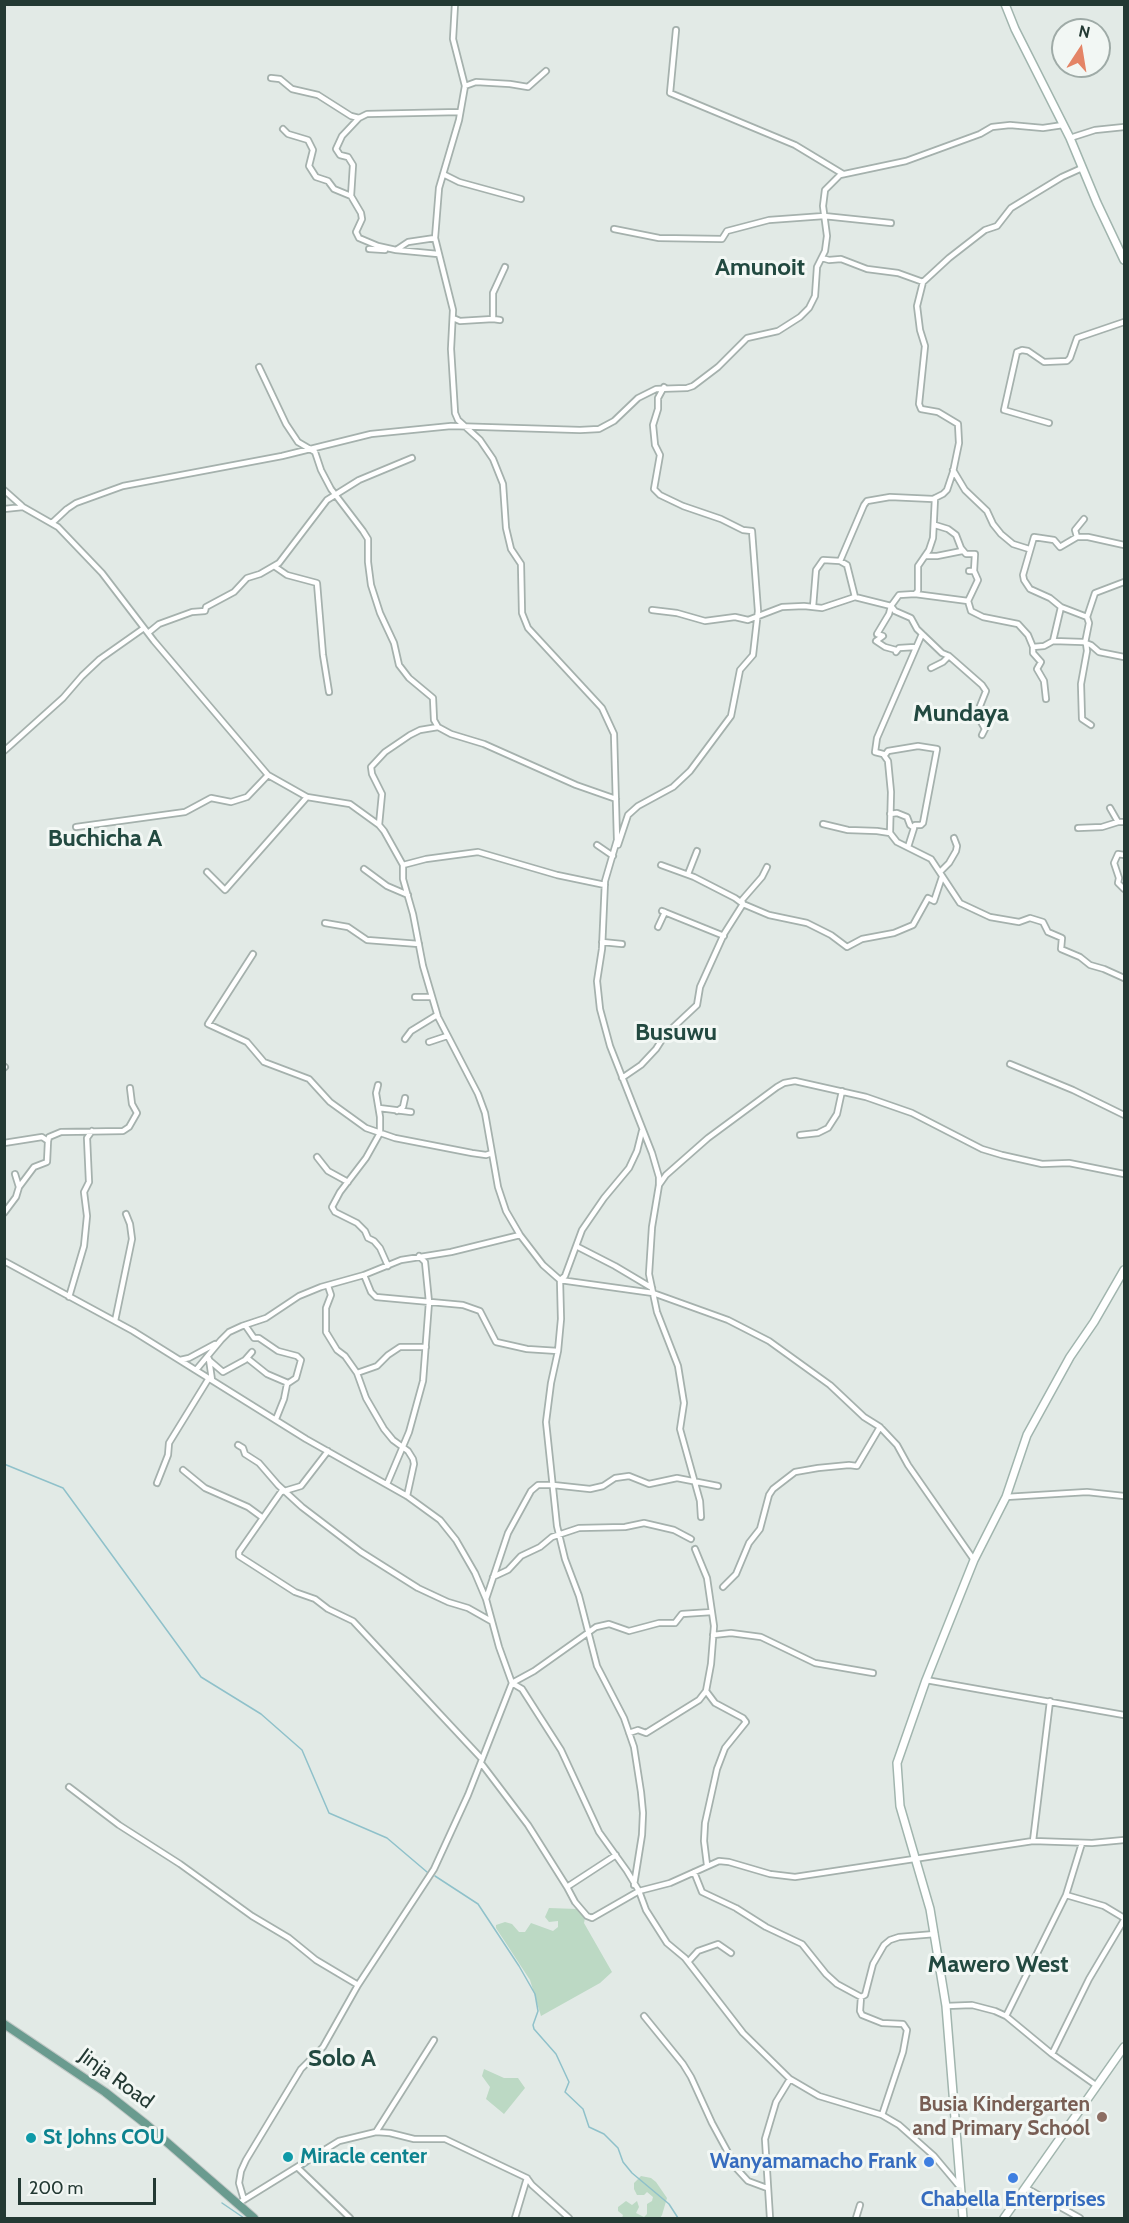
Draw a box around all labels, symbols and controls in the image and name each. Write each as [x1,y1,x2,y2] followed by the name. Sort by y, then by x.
[1051,18,1111,78] north arrow
[1077,21,1092,42] text: N
[715,254,805,282] district label: Amunoit
[913,700,1009,728] district label: Mundaya
[48,825,162,853] district label: Buchicha A
[635,1019,717,1047] district label: Busuwu
[928,1951,1068,1979] district label: Mawero West
[74,2043,158,2115] street label: Jinja Road
[308,2045,376,2073] district label: Solo A
[913,2092,1090,2142] place label: Busia Kindergarten and Primary School
[1095,2110,1109,2124] marker: Busia Kindergarten and Primary School
[43,2125,165,2151] place label: St Johns COU
[24,2131,38,2145] marker: St Johns COU
[300,2144,427,2170] place label: Miracle center
[710,2149,917,2175] place label: Wanyamamacho Frank
[281,2150,295,2164] marker: Miracle center
[922,2155,936,2169] marker: Wanyamamacho Frank
[21,2166,159,2204] scale bar
[1006,2171,1020,2185] marker: Chabella Enterprises
[29,2177,83,2199] text: 200 m
[921,2187,1105,2213] place label: Chabella Enterprises

